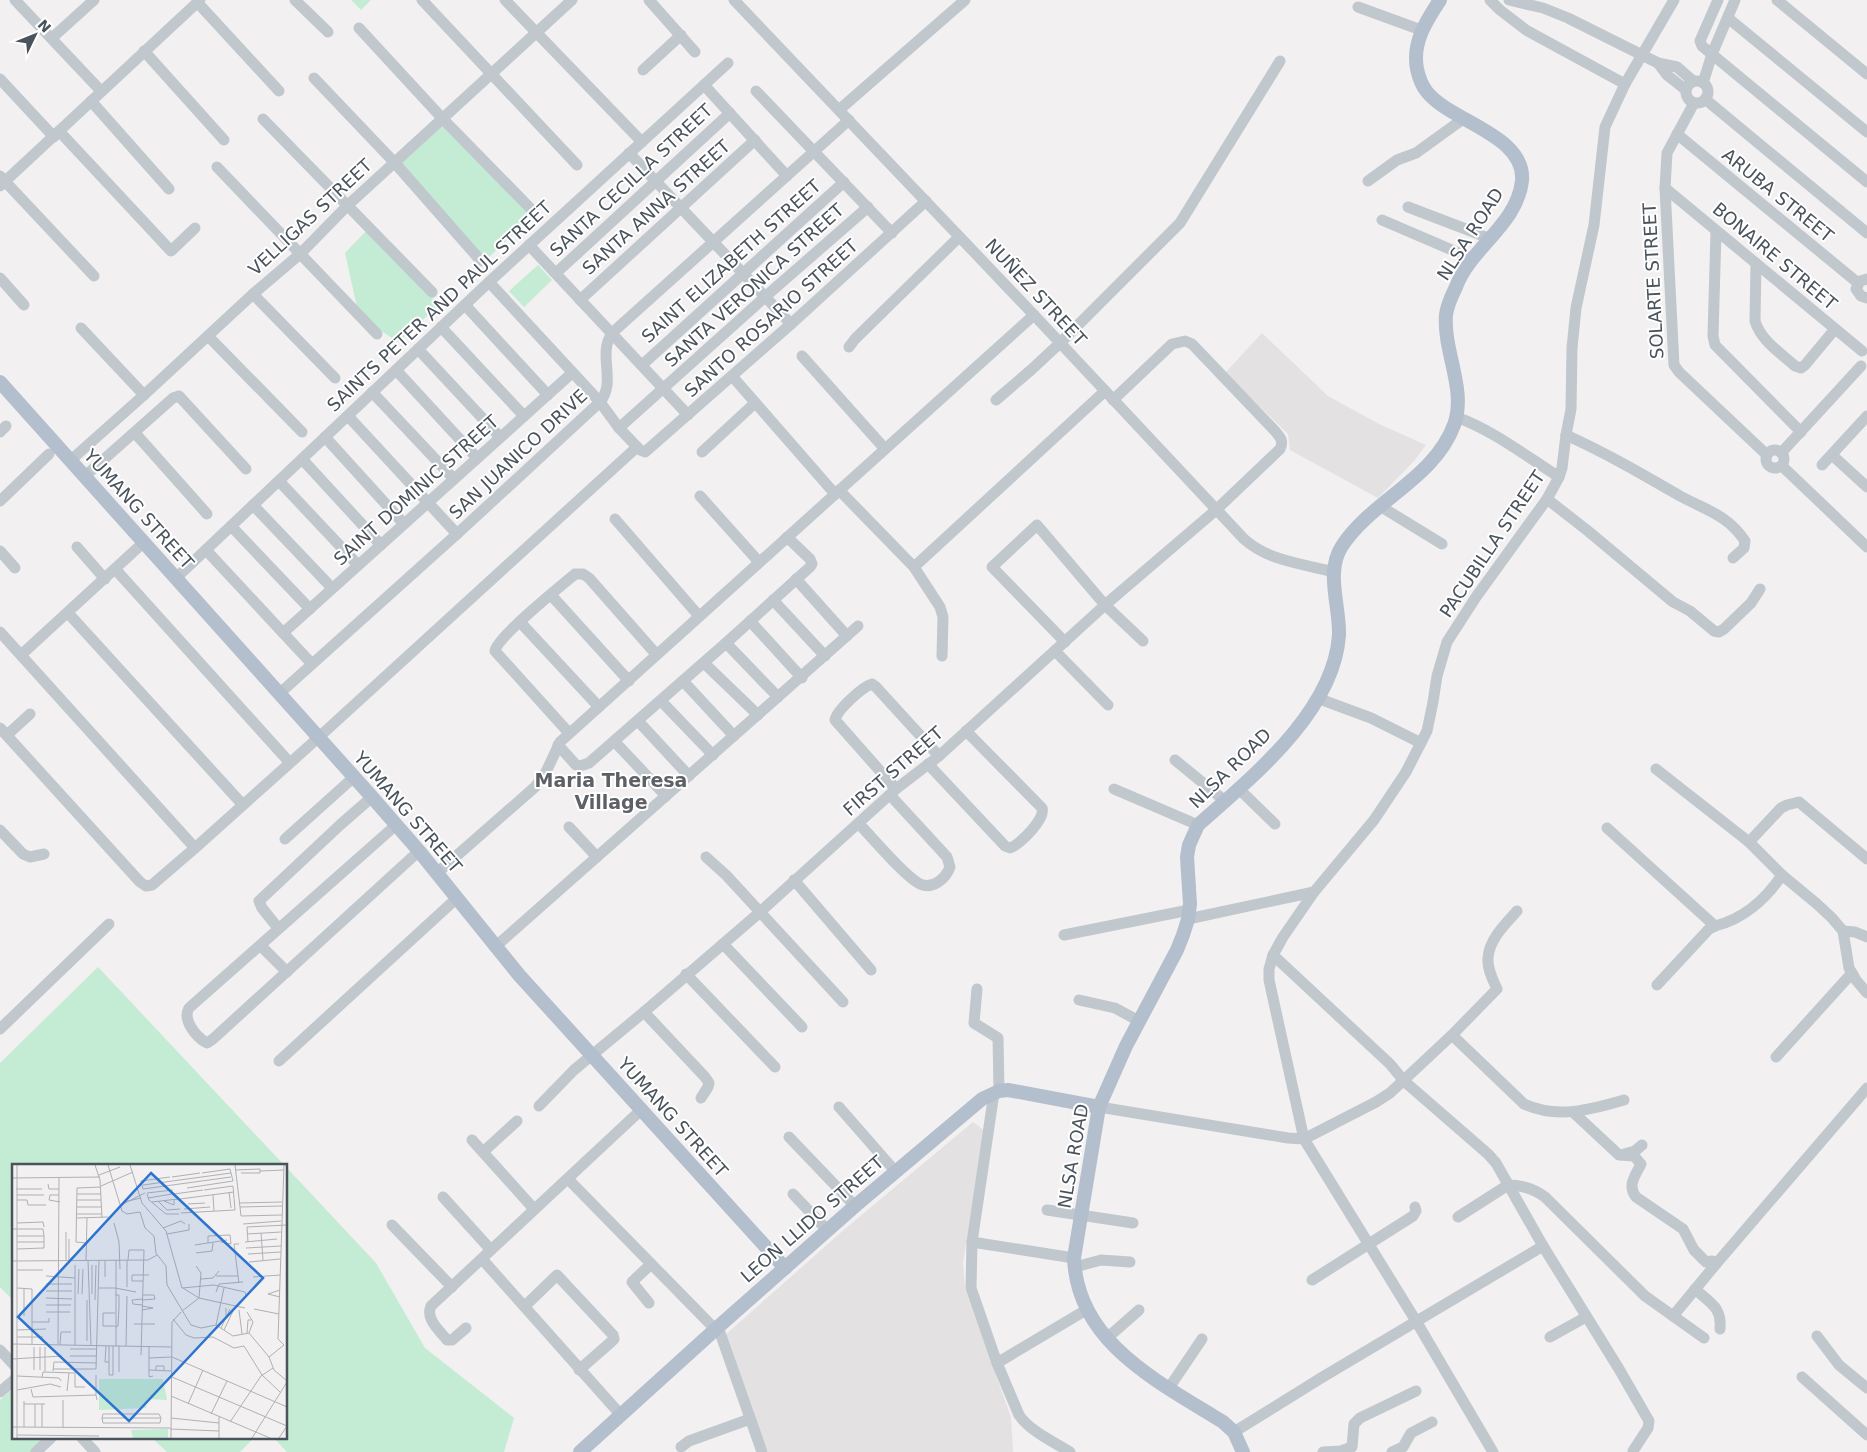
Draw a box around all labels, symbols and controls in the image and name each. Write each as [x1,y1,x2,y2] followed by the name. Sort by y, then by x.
[10,10,60,60] north arrow
[35,16,54,36] text: N
[546,99,717,261] street label: SANTA CECILLA STREET
[578,135,735,279] street label: SANTA ANNA STREET
[1718,144,1839,247] street label: ARUBA STREET
[244,154,377,280] street label: VELLIGAS STREET
[637,174,826,347] street label: SAINT ELIZABETH STREET
[1432,184,1508,284] street label: NLSA ROAD
[323,196,556,416] street label: SAINTS PETER AND PAUL STREET
[660,198,849,371] street label: SANTA VERONICA STREET
[1709,198,1842,315] street label: BONAIRE STREET
[1638,201,1668,360] street label: SOLARTE STREET
[680,234,863,401] street label: SANTO ROSARIO STREET
[981,234,1091,350] street label: NUÑEZ STREET
[445,385,591,523] street label: SAN JUANICO DRIVE
[329,410,503,569] street label: SAINT DOMINIC STREET
[79,444,199,574] street label: YUMANG STREET
[1435,466,1549,621] street label: PACUBILLA STREET
[839,721,948,820] street label: FIRST STREET
[1185,724,1275,812] street label: NLSA ROAD
[349,746,467,878] street label: YUMANG STREET
[535,769,687,813] district label: Maria Theresa Village
[613,1052,733,1182] street label: YUMANG STREET
[1053,1102,1093,1210] street label: NLSA ROAD
[736,1151,889,1287] street label: LEON LLIDO STREET
[12,1164,288,1440] inset map

